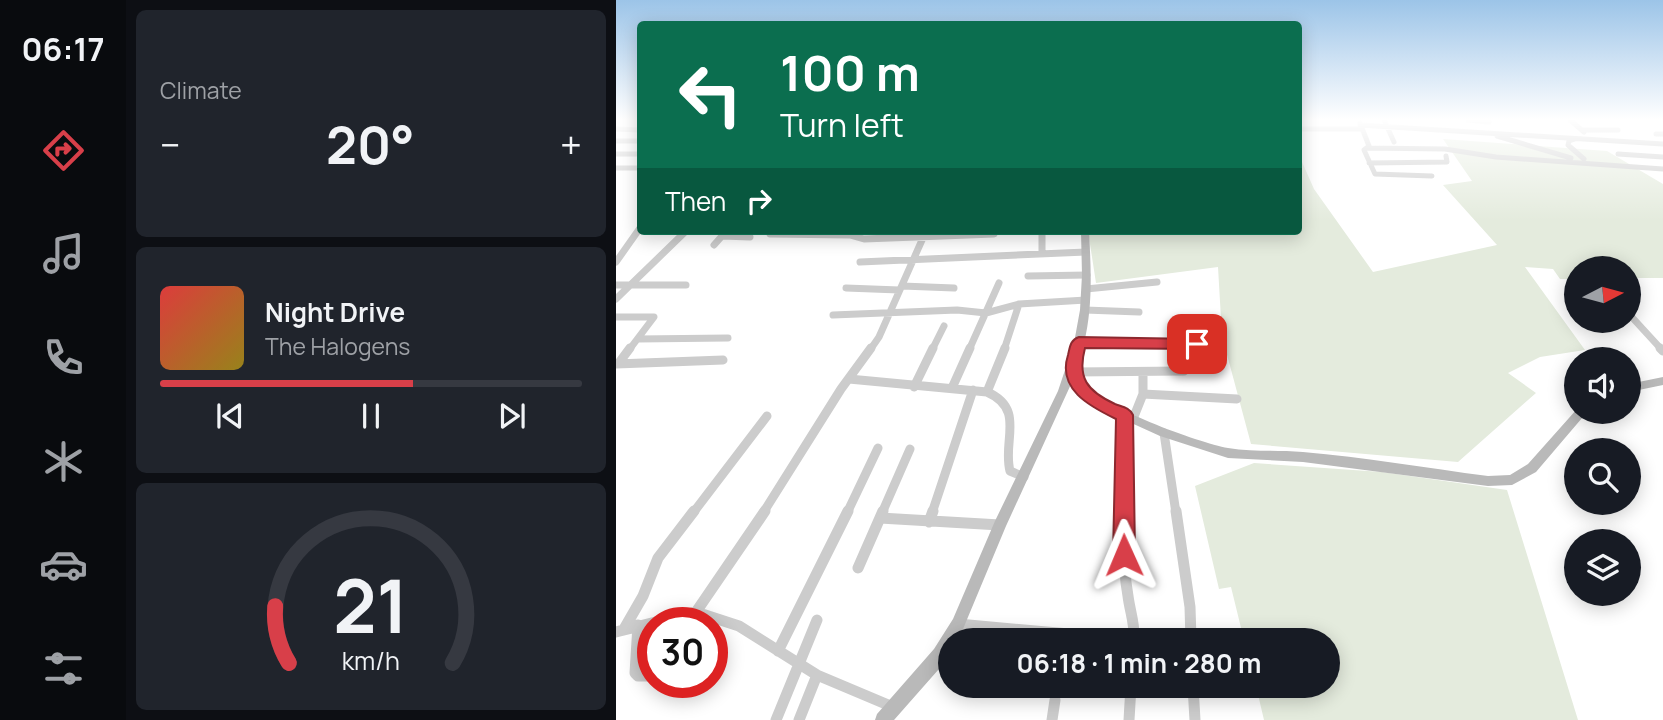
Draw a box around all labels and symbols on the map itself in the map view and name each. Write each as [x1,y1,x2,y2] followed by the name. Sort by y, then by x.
[1564,256,1642,332] north arrow
[1167,314,1227,374] pin
[1087,518,1161,592] position arrow
[637,607,728,698] speed limit sign: 30

